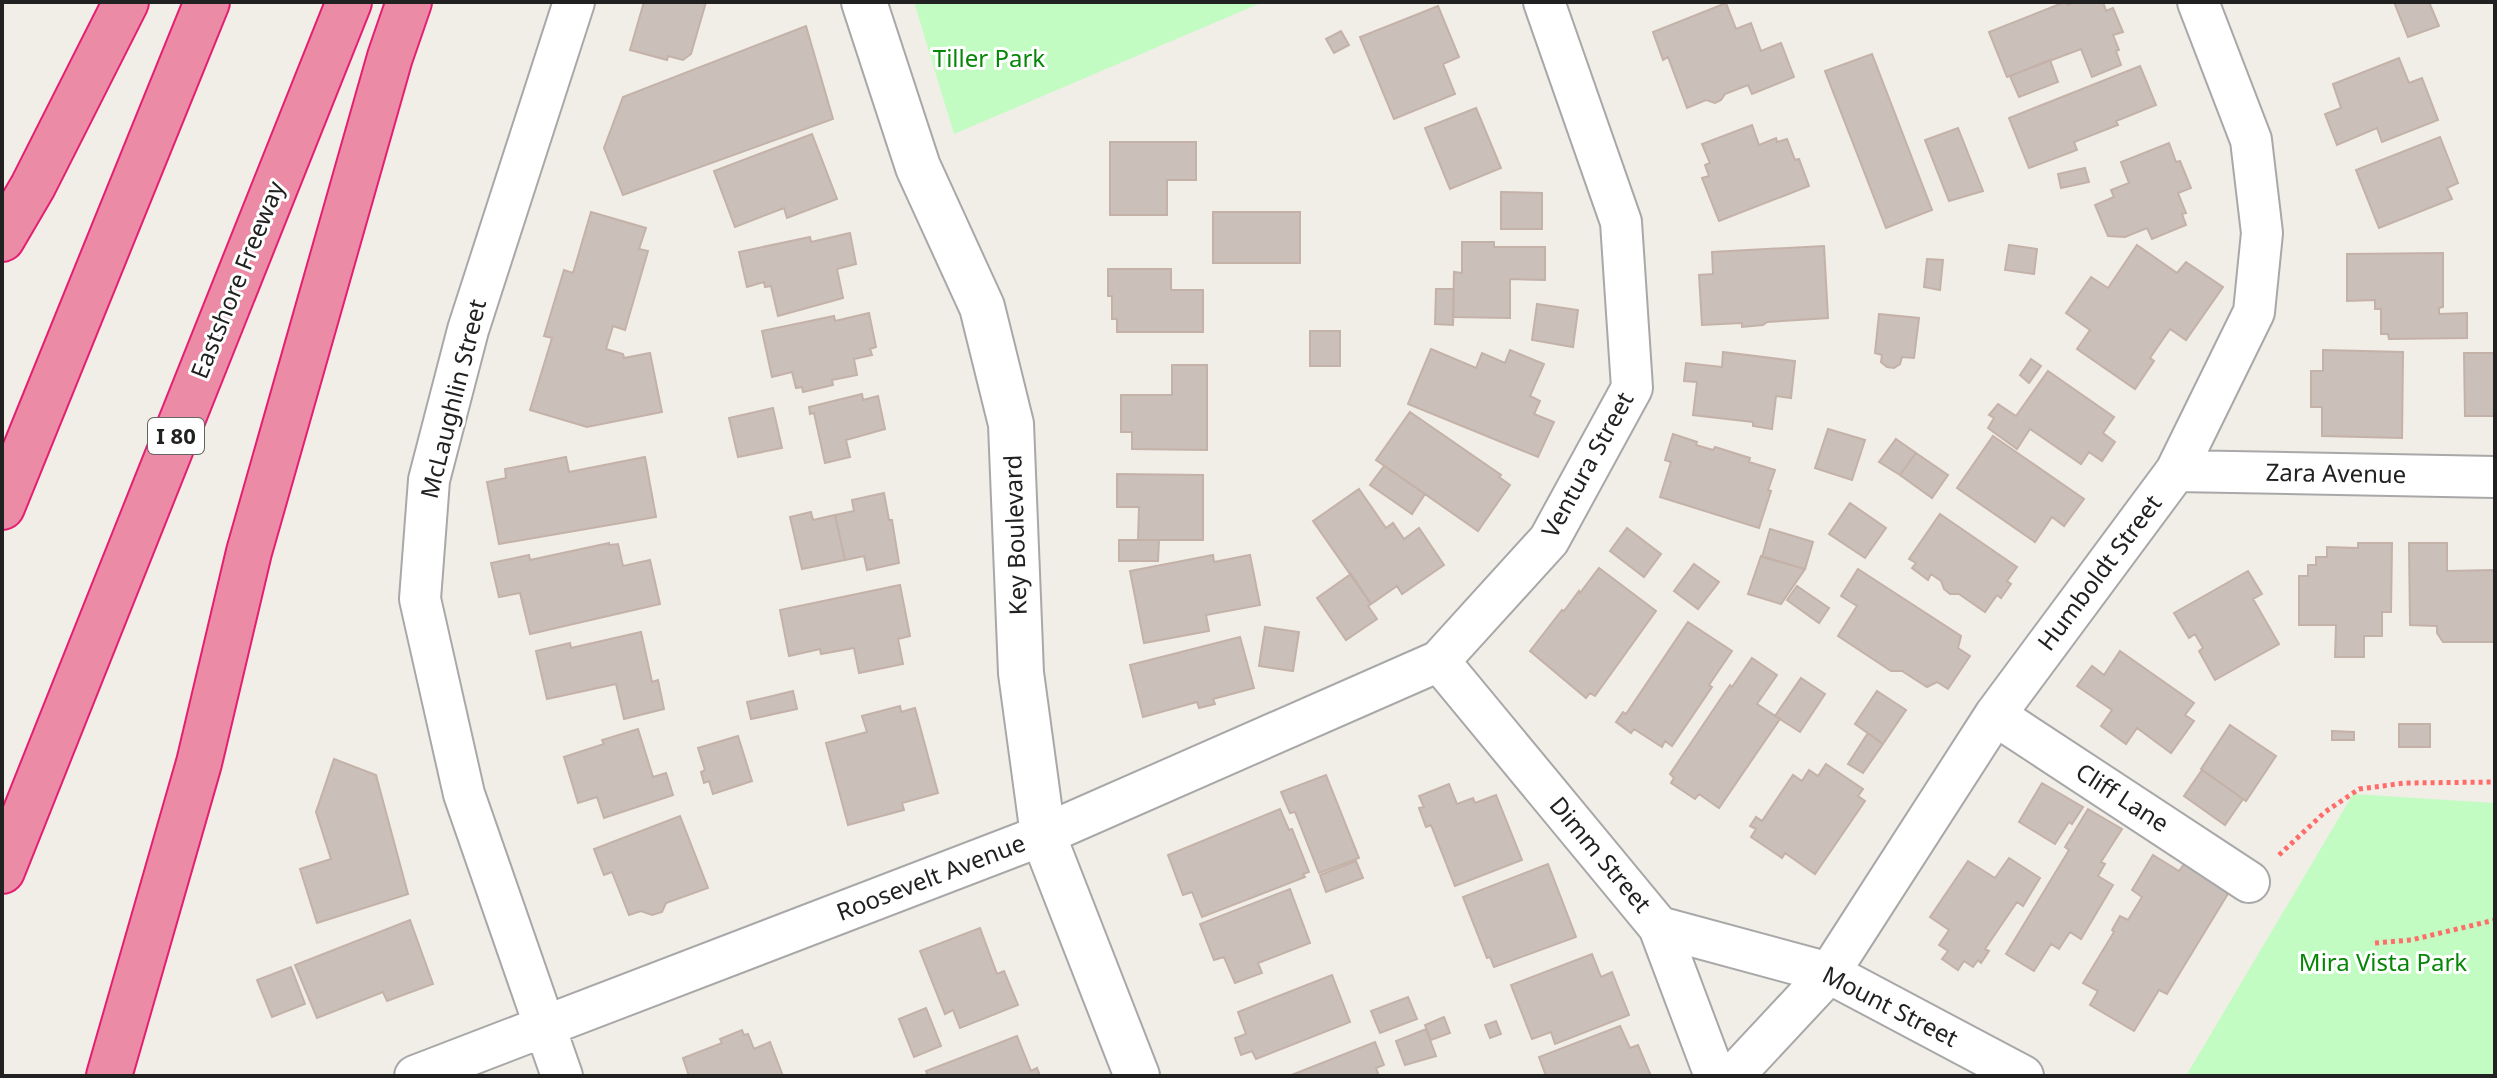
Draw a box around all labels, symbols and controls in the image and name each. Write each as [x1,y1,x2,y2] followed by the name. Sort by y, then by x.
[933,41,1045,74] park label: Tiller Park
[182,175,292,383] street label: Eastshore Freeway
[412,295,493,502] street label: McLaughlin Street
[1533,385,1641,543] street label: Ventura Street
[148,418,204,454] road number: I 80
[995,454,1034,616] street label: Key Boulevard
[2265,455,2407,490] street label: Zara Avenue
[2029,487,2169,657] street label: Humboldt Street
[2070,754,2176,839] street label: Cliff Lane
[1543,789,1660,919] street label: Dimm Street
[831,825,1030,928] street label: Roosevelt Avenue
[2299,945,2467,978] park label: Mira Vista Park
[1817,957,1964,1054] street label: Mount Street

